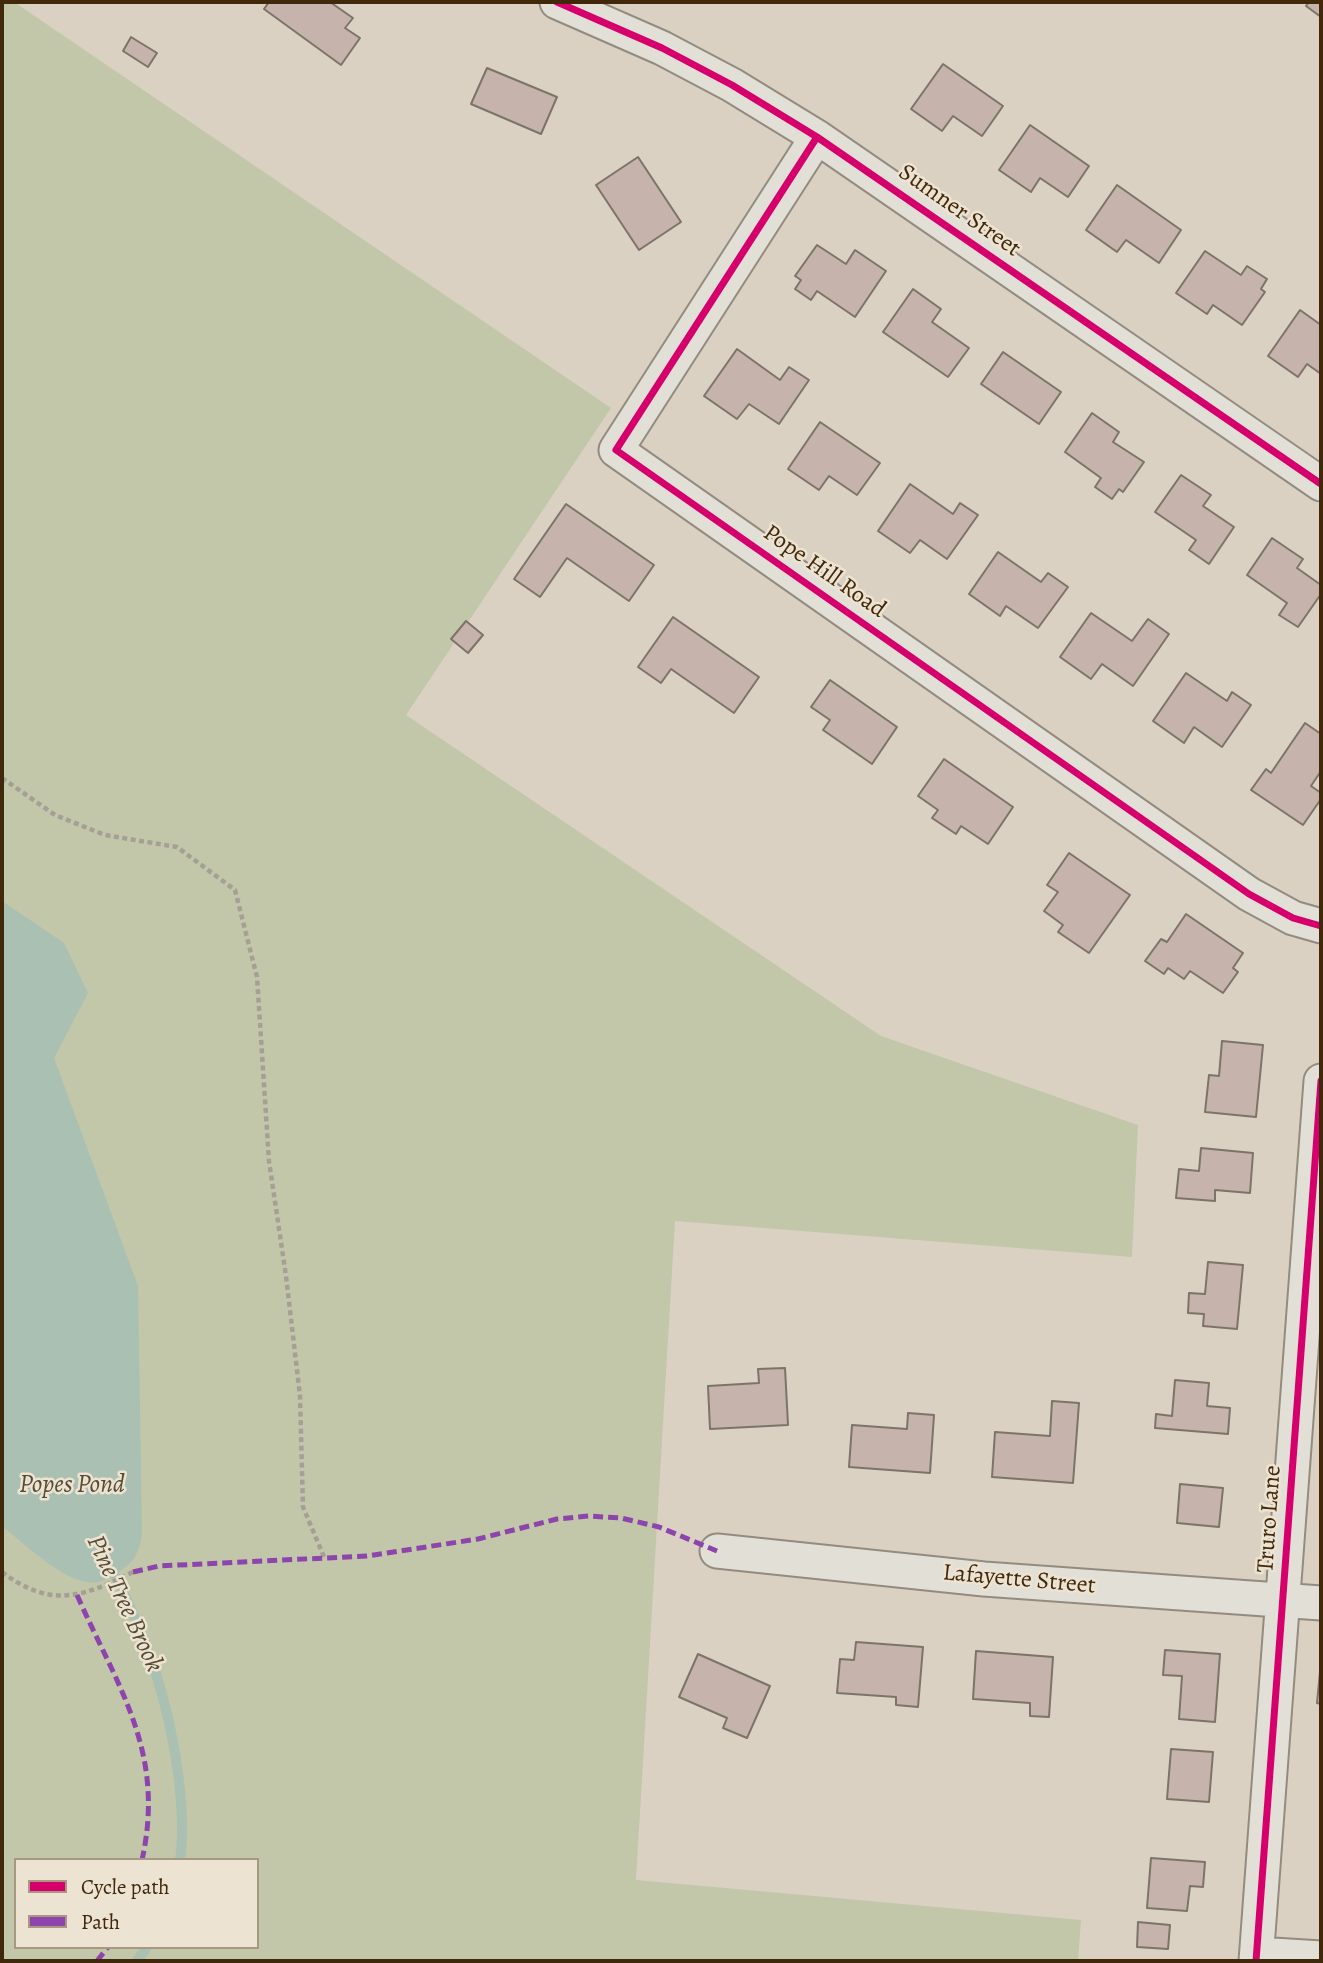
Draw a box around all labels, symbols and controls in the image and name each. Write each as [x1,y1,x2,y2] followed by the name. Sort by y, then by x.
[892,158,1026,264] street label: Sumner Street
[757,519,891,625] street label: Pope Hill Road
[1252,1464,1288,1574] street label: Truro Lane
[19,1470,125,1502] water label: Popes Pond
[79,1531,169,1677] water label: Pine Tree Brook
[941,1559,1097,1601] street label: Lafayette Street
[14,1858,259,1949] legend
[81,1873,170,1901] text: Cycle path
[81,1908,120,1936] text: Path

